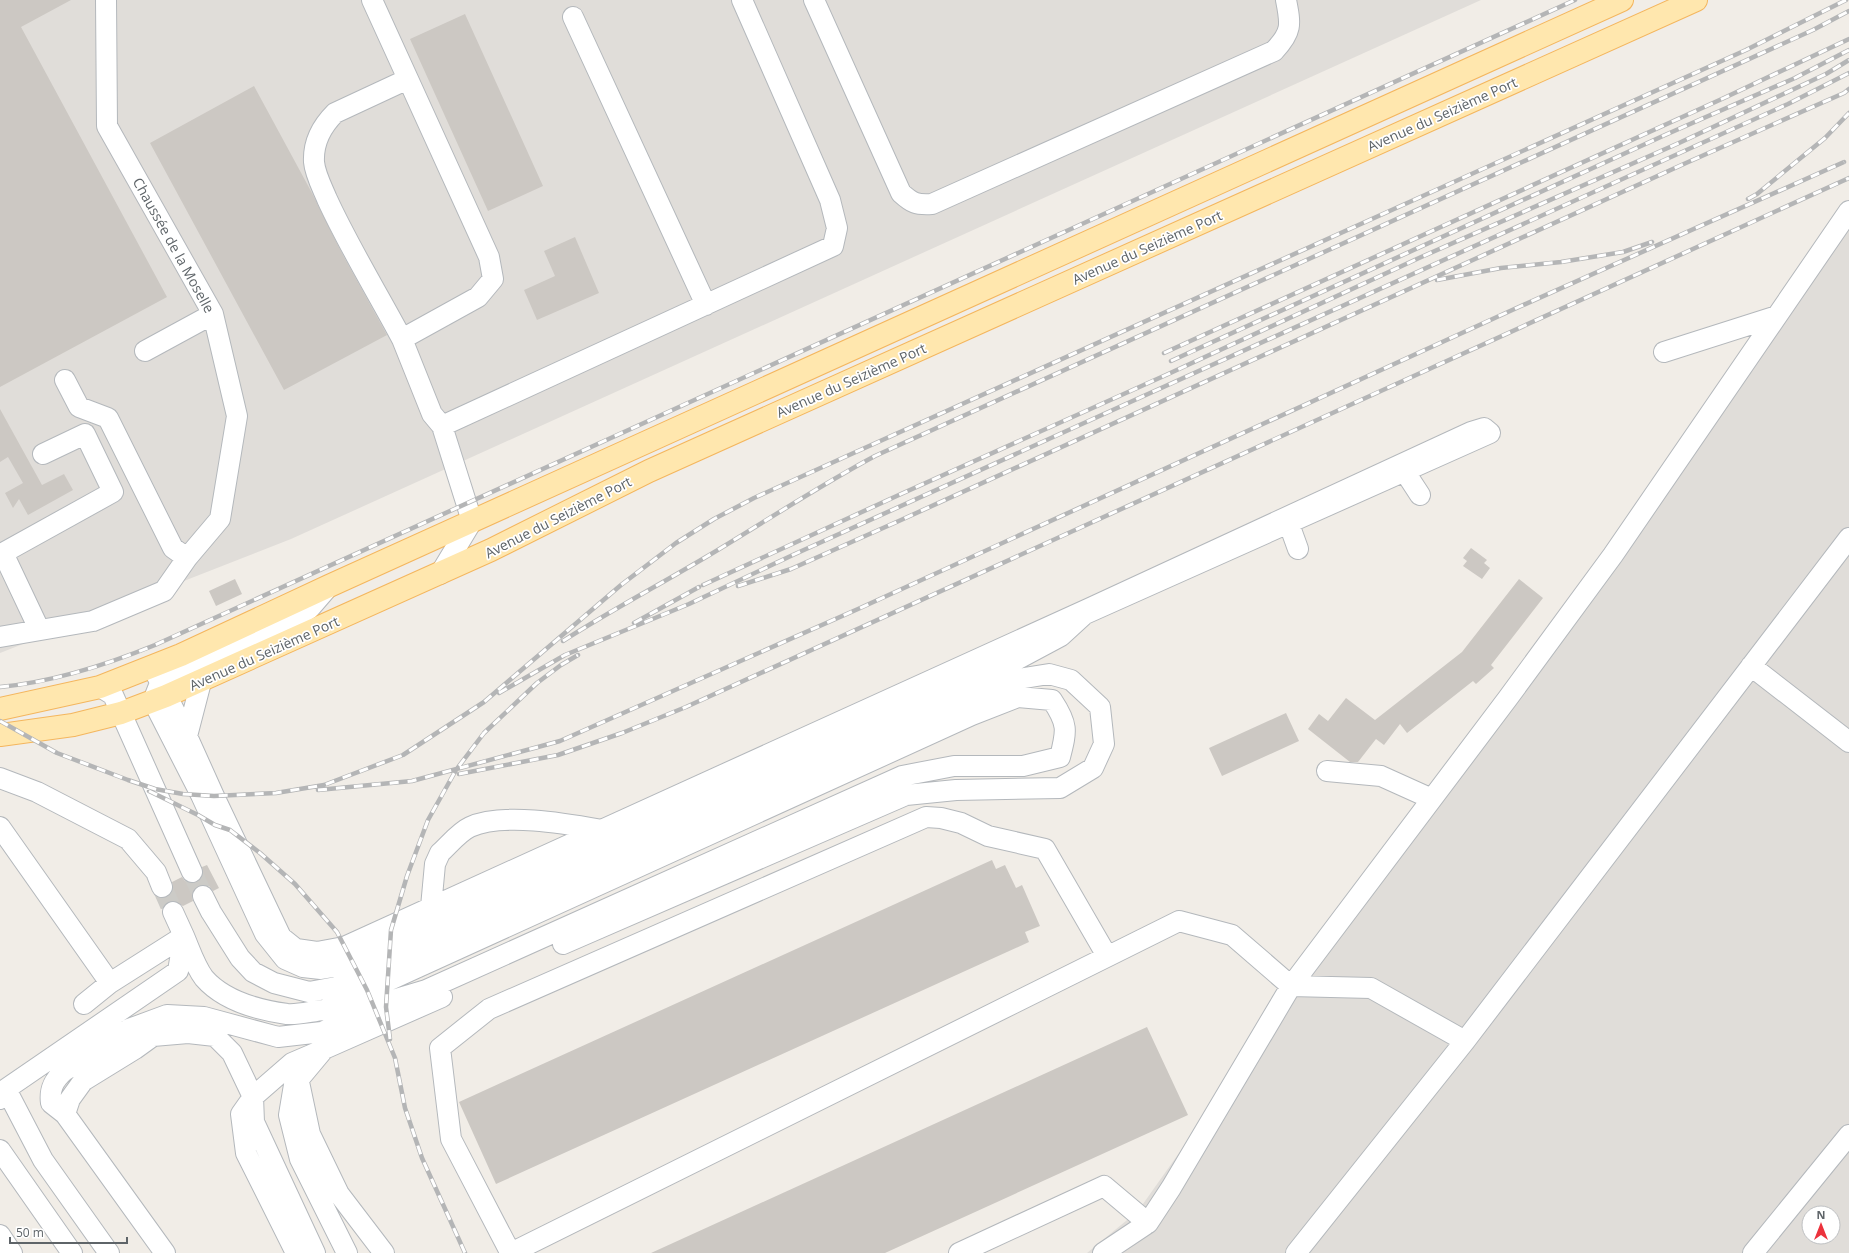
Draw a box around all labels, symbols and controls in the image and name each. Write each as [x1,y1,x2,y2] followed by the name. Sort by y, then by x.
[1364,72,1520,156] street label: Avenue du Seizième Port
[129,174,219,316] street label: Chaussée de la Moselle
[1069,205,1225,289] street label: Avenue du Seizième Port
[773,338,929,422] street label: Avenue du Seizième Port
[481,472,635,562] street label: Avenue du Seizième Port
[186,611,342,695] street label: Avenue du Seizième Port
[1801,1205,1841,1245] north arrow
[1817,1207,1825,1222] text: N
[10,1219,127,1245] scale bar
[16,1224,44,1241] text: 50 m

